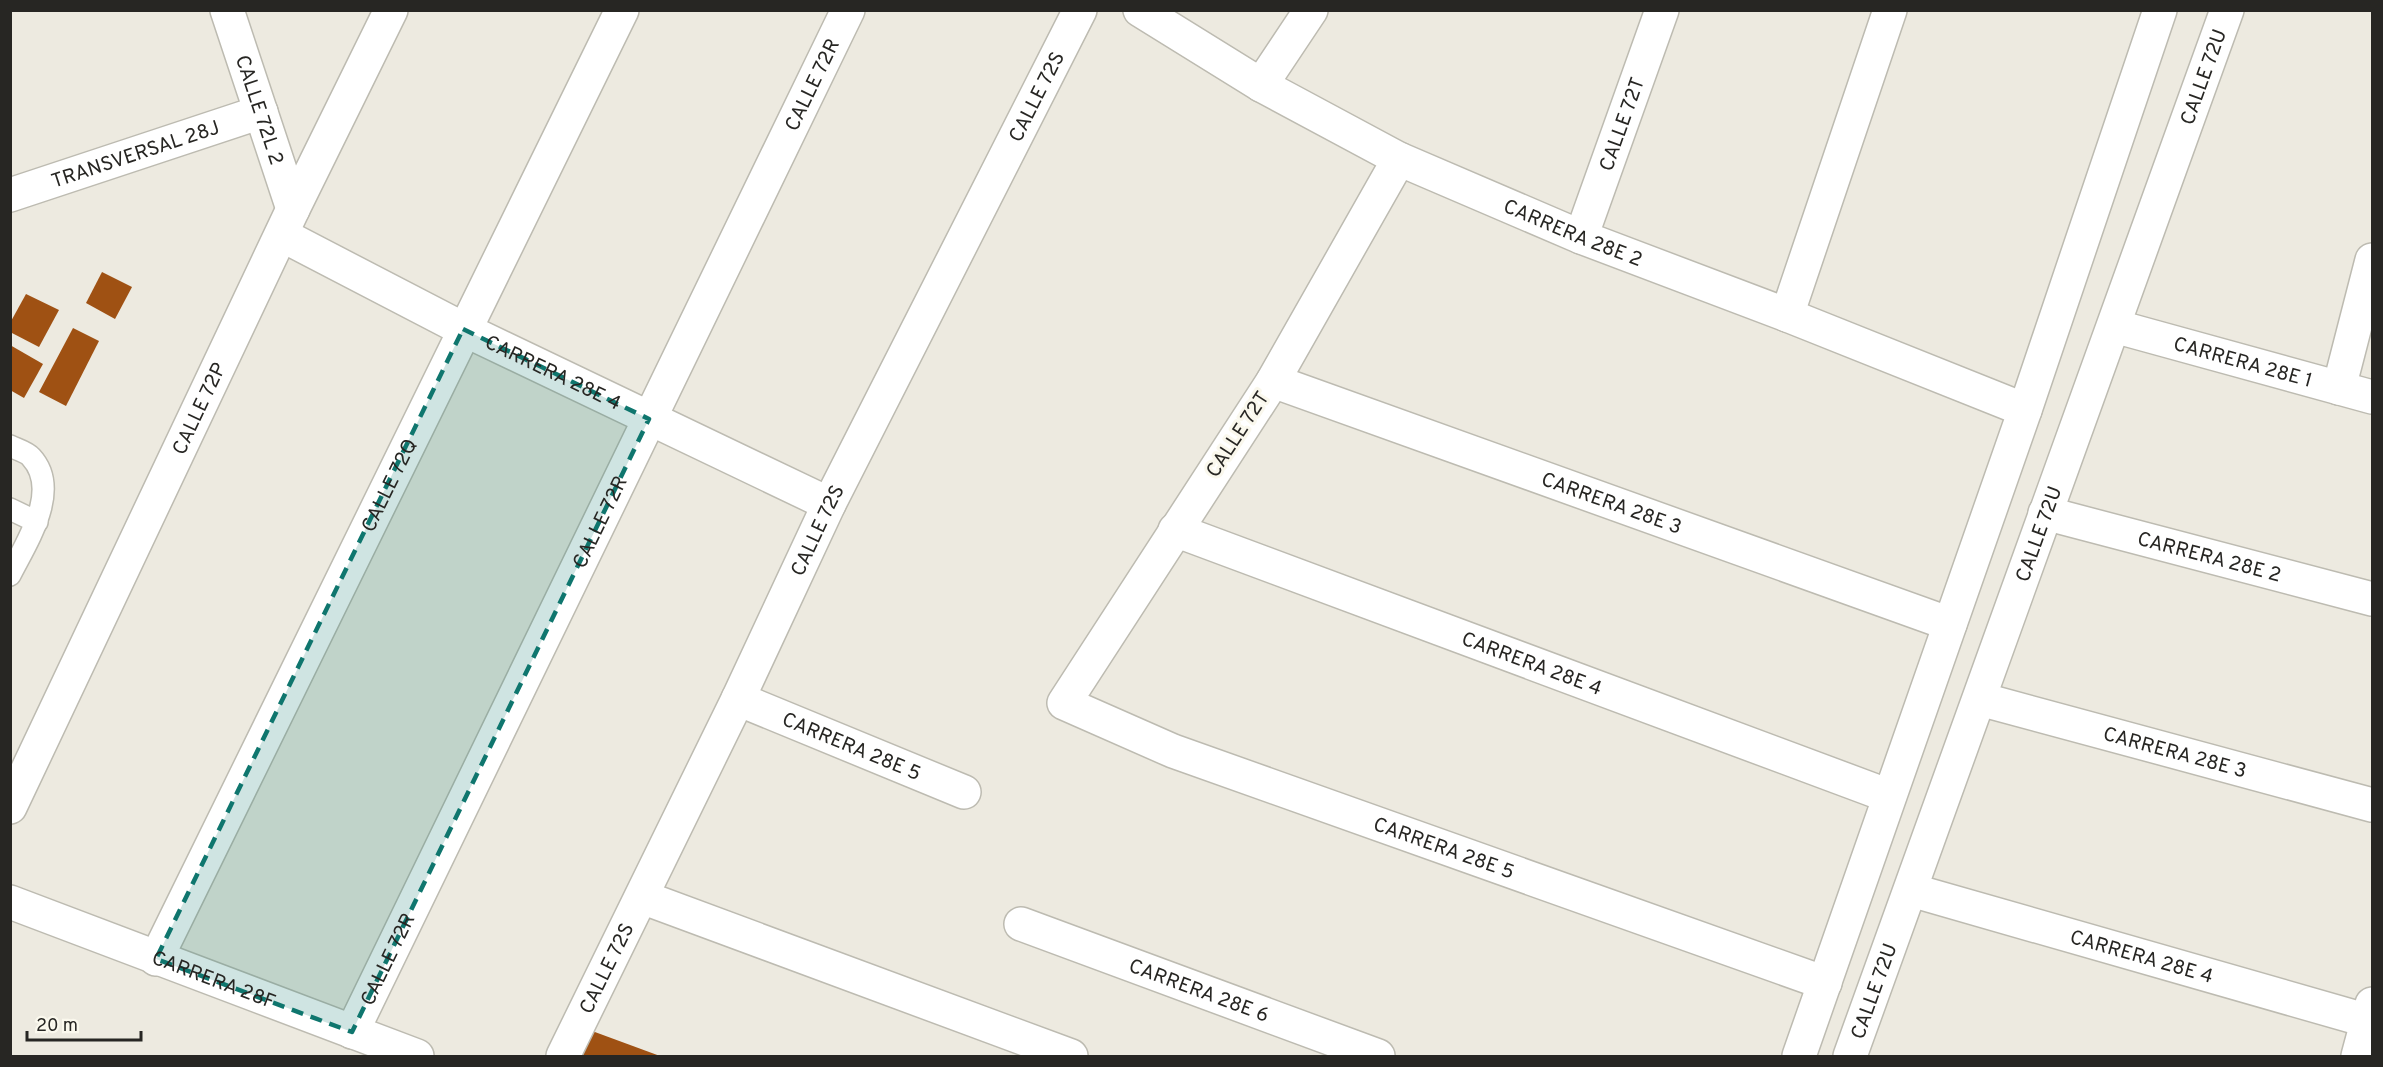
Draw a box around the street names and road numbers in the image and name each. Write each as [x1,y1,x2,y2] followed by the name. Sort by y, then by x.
[2176,26,2234,129] street label: CALLE 72U
[780,35,847,136] street label: CALLE 72R
[1004,48,1072,147] street label: CALLE 72S
[228,52,288,169] street label: CALLE 72L 2
[1595,74,1652,175] street label: CALLE 72T
[48,116,223,195] street label: TRANSVERSAL 28J
[1499,194,1646,274] street label: CARRERA 28E 2
[480,330,625,418] street label: CARRERA 28E 4
[2170,332,2315,395] street label: CARRERA 28E 1
[168,359,233,460] street label: CALLE 72P
[1201,387,1276,483] street label: CALLE 72T
[357,435,424,537] street label: CALLE 72Q
[1537,467,1685,542] street label: CARRERA 28E 3
[568,472,635,573] street label: CALLE 72R
[786,481,852,581] street label: CALLE 72S
[2011,483,2069,586] street label: CALLE 72U
[2134,527,2284,590] street label: CARRERA 28E 2
[1457,627,1605,703] street label: CARRERA 28E 4
[778,707,924,788] street label: CARRERA 28E 5
[2100,722,2249,785] street label: CARRERA 28E 3
[1369,812,1518,886] street label: CARRERA 28E 5
[356,909,423,1011] street label: CALLE 72R
[575,919,641,1019] street label: CALLE 72S
[2066,925,2216,991] street label: CARRERA 28E 4
[1846,940,1904,1043] street label: CALLE 72U
[148,946,279,1016] street label: CARRERA 28F
[1125,954,1272,1030] street label: CARRERA 28E 6

